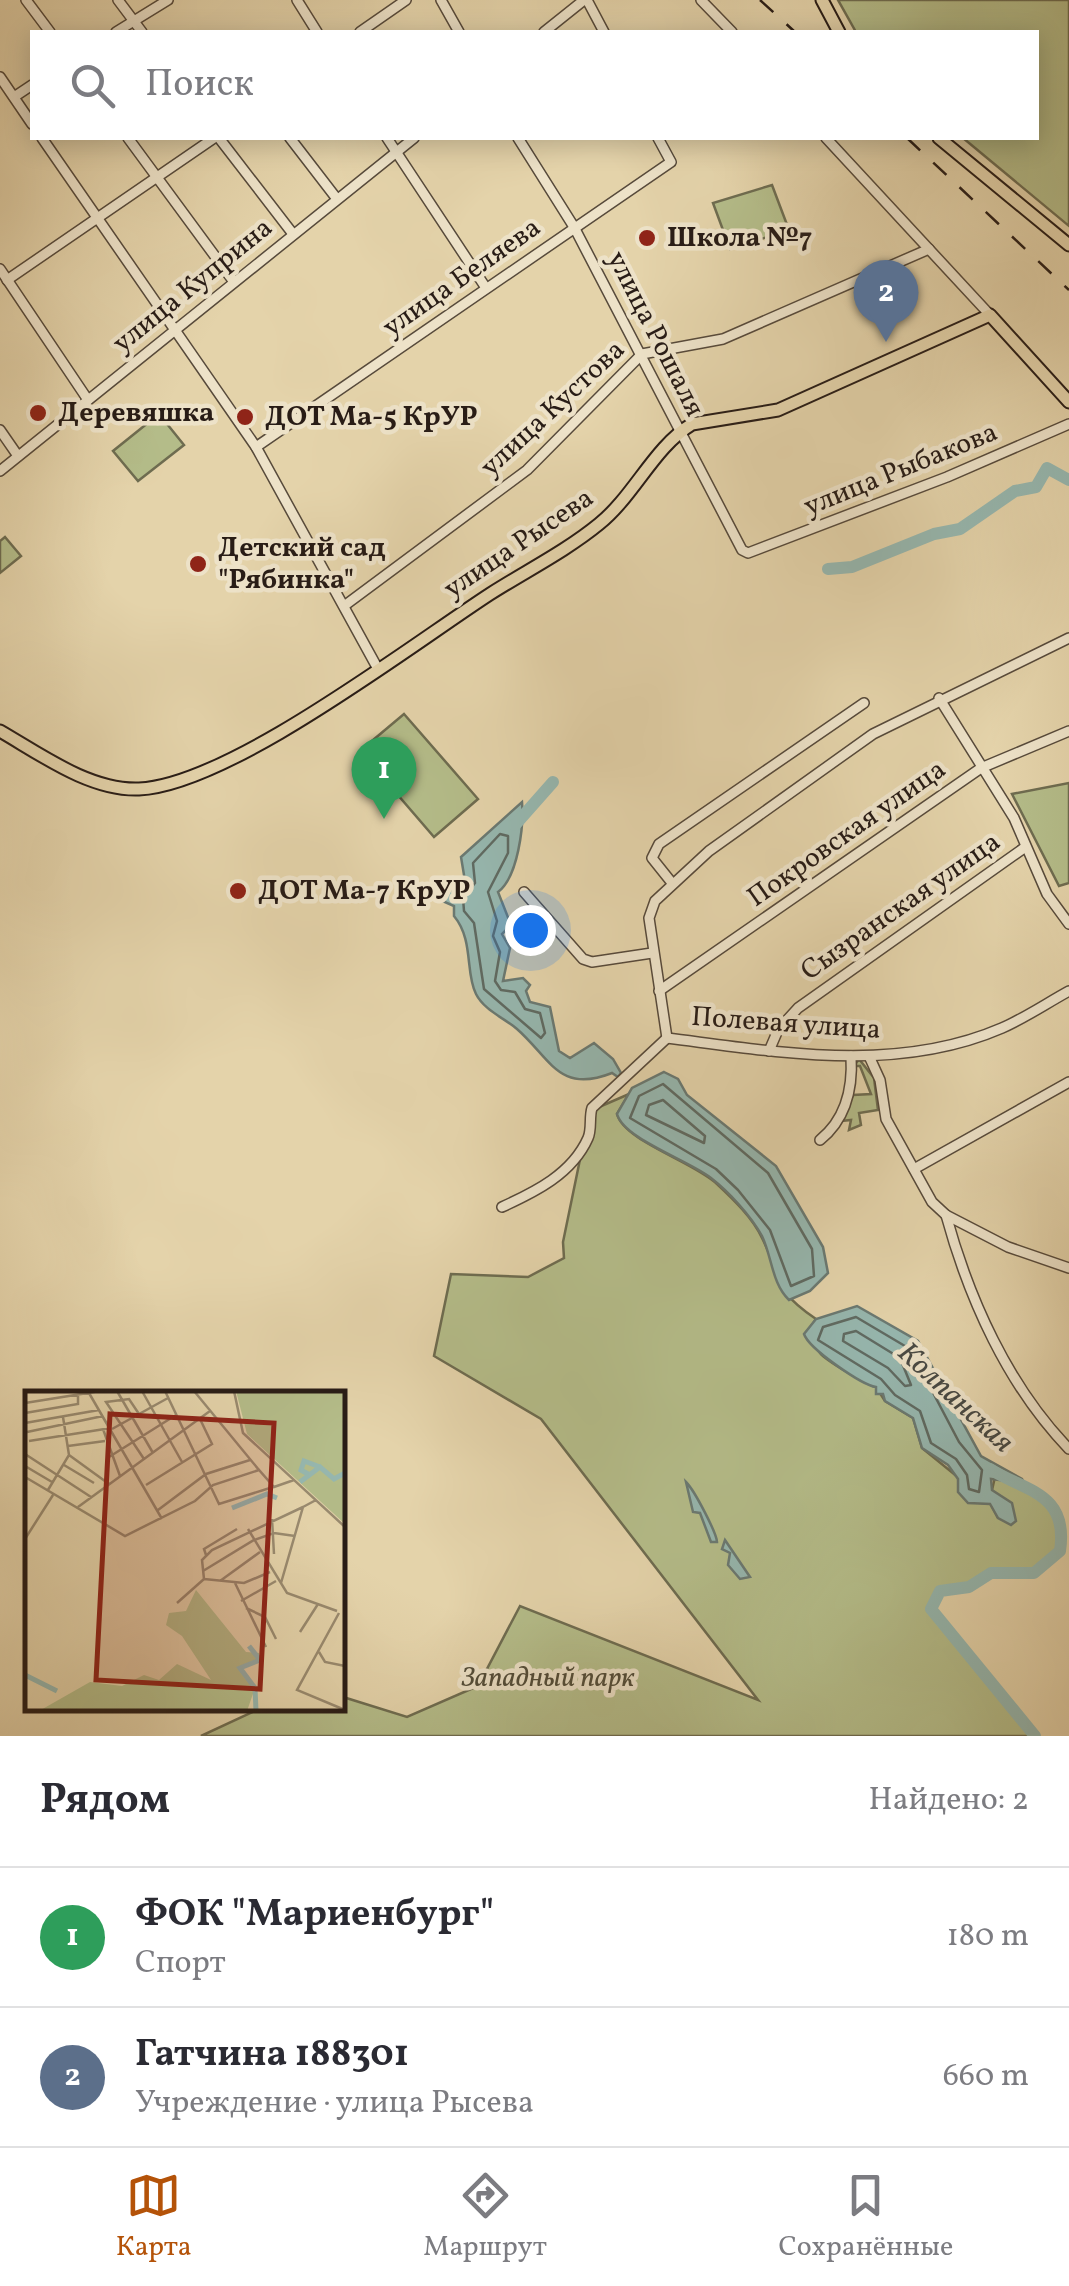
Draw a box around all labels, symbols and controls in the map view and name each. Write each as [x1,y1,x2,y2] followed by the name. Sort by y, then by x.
[30,30,1039,140] search box
[65,58,120,113] icon: search
[145,59,254,112] text: Поиск
[105,209,281,363] street label: улица Куприна
[375,209,549,347] street label: улица Беляева
[667,219,812,258] place label: Школа №7
[636,227,658,249] marker: Школа №7
[596,244,714,424] street label: улица Рошаля
[854,260,918,342] pin: 2
[472,332,634,486] street label: улица Кустова
[58,394,214,433] place label: Деревяшка
[265,398,478,437] place label: ДОТ Ма-5 КрУР
[27,402,49,424] marker: Деревяшка
[234,406,256,428] marker: ДОТ Ма-5 КрУР
[798,413,1004,527] street label: улица Рыбакова
[436,479,602,609] street label: улица Рысева
[218,529,386,600] place label: Детский сад "Рябинка"
[187,553,209,575] marker: Детский сад "Рябинка"
[352,736,416,819] pin: 1
[740,751,954,917] street label: Покровская улица
[793,823,1009,991] street label: Сызранская улица
[258,872,470,911] place label: ДОТ Ма-7 КрУР
[227,880,249,902] marker: ДОТ Ма-7 КрУР
[505,905,556,956] your location
[690,998,882,1050] street label: Полевая улица
[887,1333,1023,1463] water label: Колпанская
[25,1391,345,1711] inset map
[461,1659,635,1698] park label: Западный парк
[40,1772,170,1831] text: Рядом
[869,1779,1029,1823] text: Найдено: 2
[135,1889,494,1942] text: ФОК "Мариенбург"
[66,1915,79,1959] text: 1
[946,1915,1029,1959] text: 180 m
[135,1942,226,1986] text: Спорт
[135,2029,409,2082] text: Гатчина 188301
[64,2055,81,2099] text: 2
[943,2055,1029,2099] text: 660 m
[135,2082,534,2126] text: Учреждение · улица Рысева
[116,2168,192,2267] tab: Карта
[423,2168,547,2267] tab: Маршрут
[779,2168,953,2267] tab: Сохранённые

